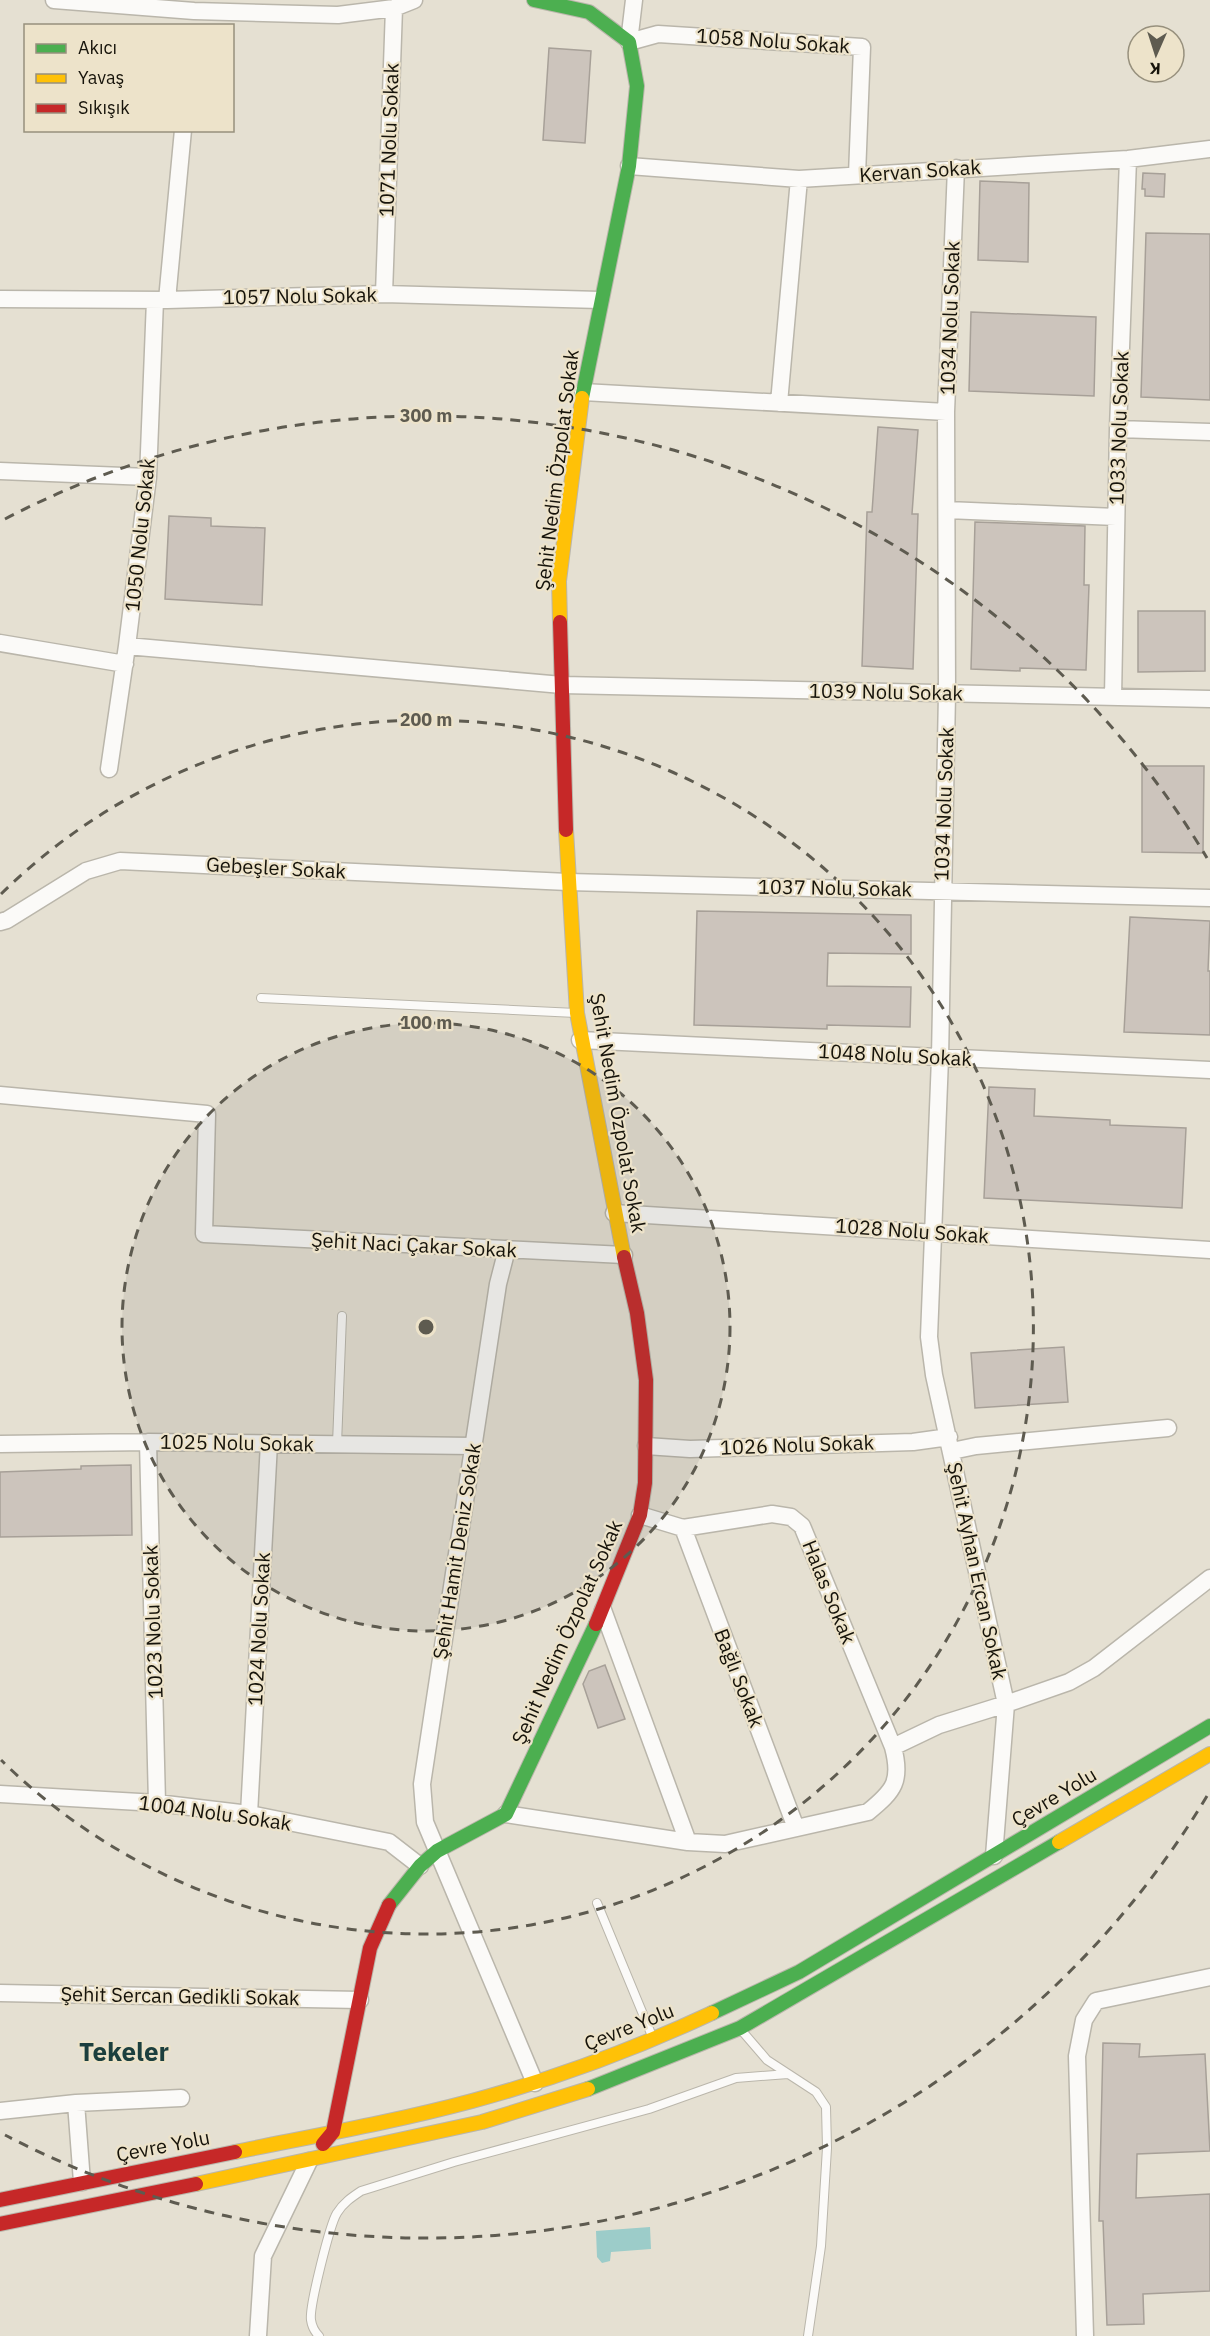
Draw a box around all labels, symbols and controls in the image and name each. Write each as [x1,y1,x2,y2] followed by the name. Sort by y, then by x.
[695,22,851,59] street label: 1058 Nolu Sokak
[24,24,234,132] legend
[1126,24,1186,84] north arrow
[78,36,117,59] text: Akıcı
[1149,59,1161,79] text: K
[372,62,405,217] street label: 1071 Nolu Sokak
[78,66,124,89] text: Yavaş
[78,96,130,119] text: Sıkışık
[858,153,982,188] street label: Kervan Sokak
[933,240,966,395] street label: 1034 Nolu Sokak
[223,281,378,310] street label: 1057 Nolu Sokak
[528,347,585,592] street label: Şehit Nedim Özpolat Sokak
[1102,350,1135,505] street label: 1033 Nolu Sokak
[400,404,452,427] text: 300 m
[118,456,161,613] street label: 1050 Nolu Sokak
[809,677,964,706] street label: 1039 Nolu Sokak
[400,708,452,731] text: 200 m
[927,726,960,881] street label: 1034 Nolu Sokak
[205,850,347,885] street label: Gebeşler Sokak
[758,873,913,902] street label: 1037 Nolu Sokak
[584,991,653,1235] street label: Şehit Nedim Özpolat Sokak
[400,1011,452,1034] text: 100 m
[817,1037,973,1072] street label: 1048 Nolu Sokak
[834,1212,990,1249] street label: 1028 Nolu Sokak
[310,1226,518,1263] street label: Şehit Naci Çakar Sokak
[416,1317,436,1337] centre of rings
[160,1428,315,1457] street label: 1025 Nolu Sokak
[720,1428,875,1461] street label: 1026 Nolu Sokak
[426,1440,487,1661] street label: Şehit Hamit Deniz Sokak
[941,1460,1014,1682] street label: Şehit Ayhan Ercan Sokak
[505,1515,629,1748] street label: Şehit Nedim Özpolat Sokak
[796,1536,863,1648] street label: Halas Sokak
[136,1544,169,1699] street label: 1023 Nolu Sokak
[241,1551,276,1707] street label: 1024 Nolu Sokak
[708,1624,771,1732] street label: Bağlı Sokak
[1006,1761,1101,1833] street label: Çevre Yolu
[137,1788,294,1837] street label: 1004 Nolu Sokak
[60,1980,300,2011] street label: Şehit Sercan Gedikli Sokak
[580,1996,678,2057] street label: Çevre Yolu
[79,2034,169,2068] district label: Tekeler
[114,2123,212,2168] street label: Çevre Yolu

